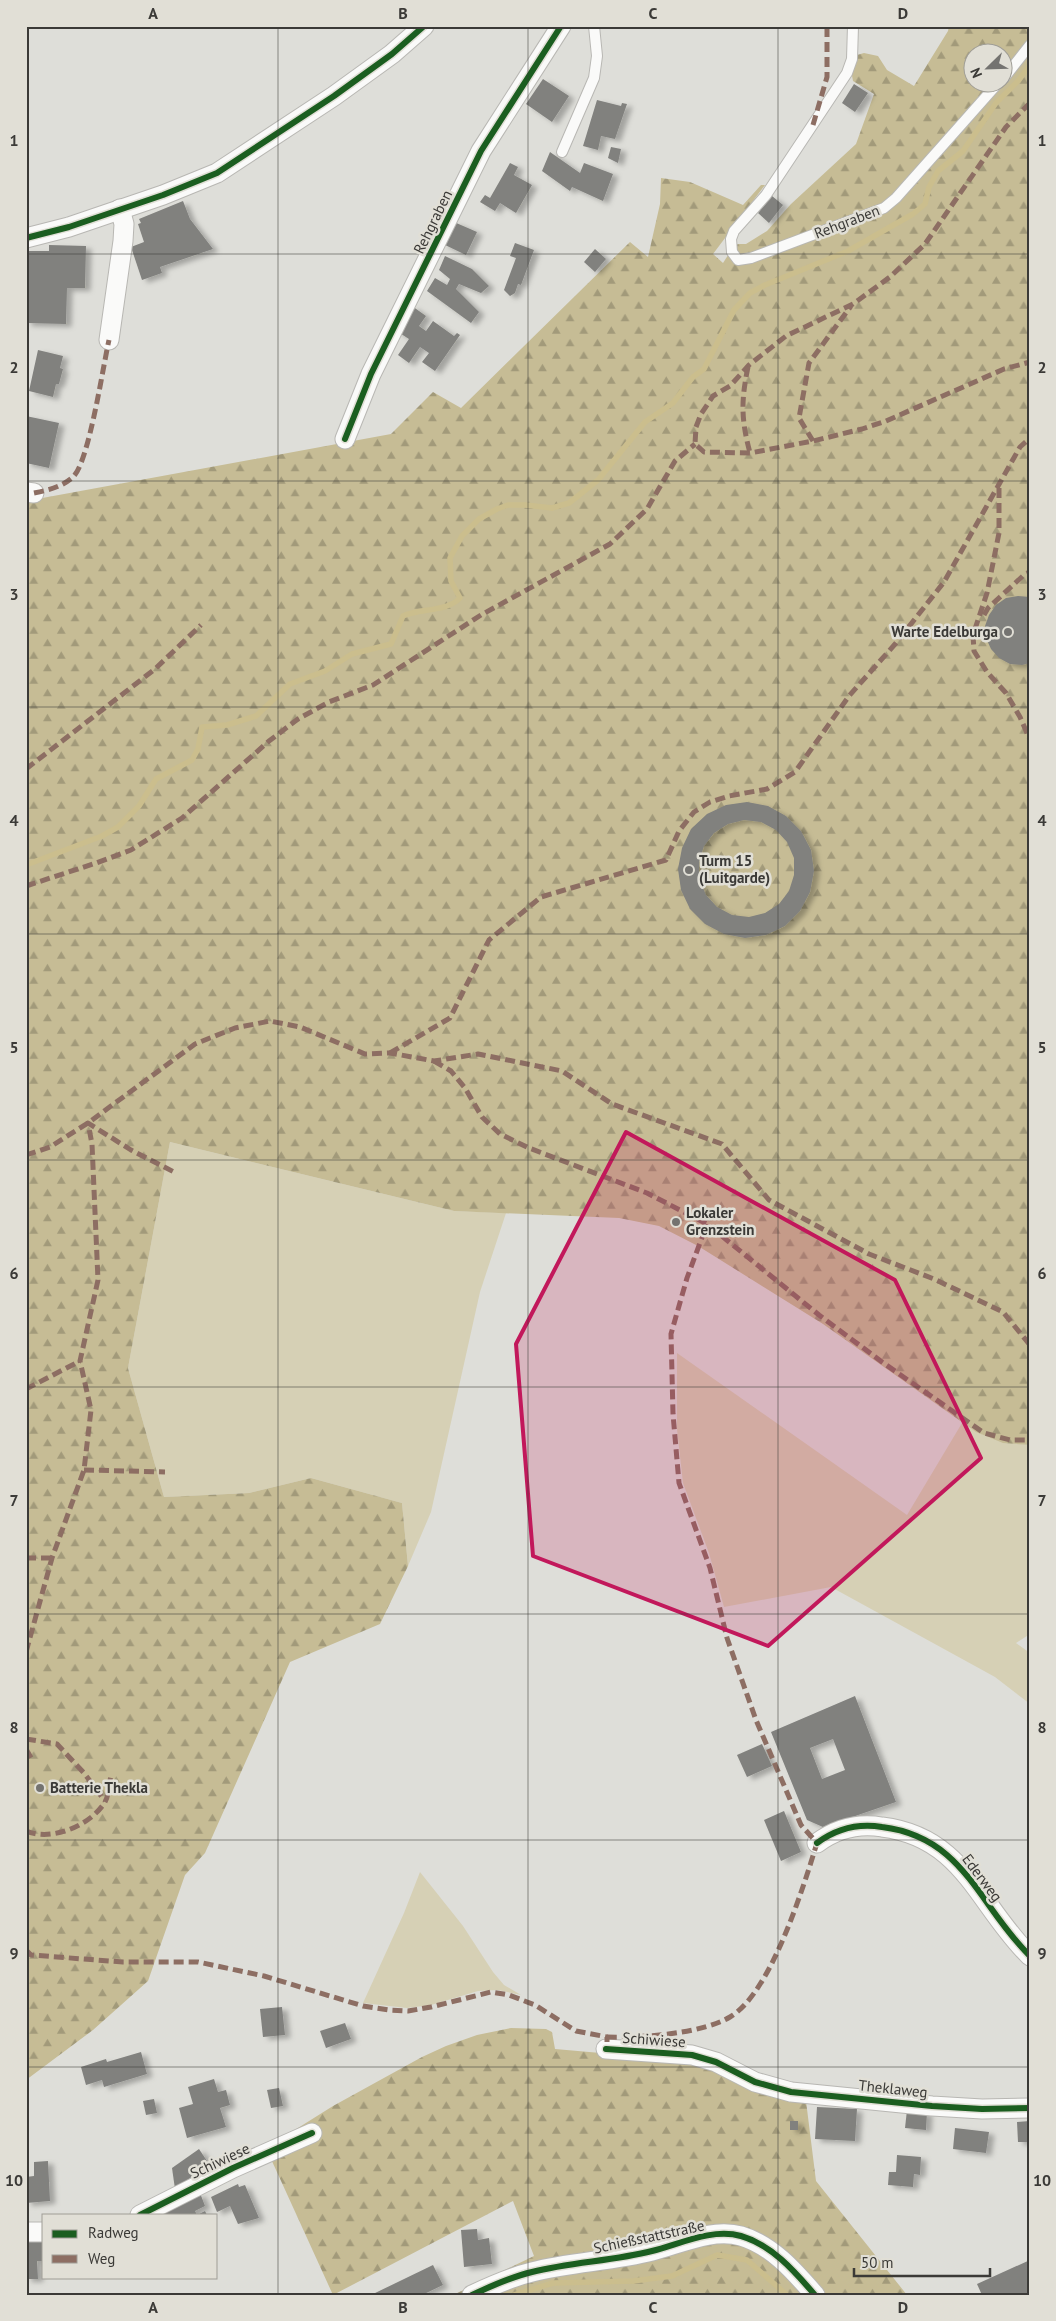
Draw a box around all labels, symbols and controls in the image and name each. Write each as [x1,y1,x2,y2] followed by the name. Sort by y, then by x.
[148,3,158,23] text: A
[398,3,408,23] text: B
[649,3,658,23] text: C
[898,3,908,23] text: D
[964,42,1014,92] north arrow
[966,65,986,81] text: N
[9,130,19,150] text: 1
[1037,130,1047,150] text: 1
[409,187,456,257] street label: Rehgraben
[811,200,882,243] street label: Rehgraben
[9,357,19,377] text: 2
[1037,357,1047,377] text: 2
[9,584,19,604] text: 3
[1037,584,1047,604] text: 3
[891,622,998,641] place label: Warte Edelburga
[1002,626,1014,638] marker: Warte Edelburga
[9,810,19,830] text: 4
[1037,810,1047,830] text: 4
[699,851,770,887] place label: Turm 15 (Luitgarde)
[683,864,695,876] marker: Turm 15 (Luitgarde)
[9,1037,19,1057] text: 5
[1037,1037,1047,1057] text: 5
[686,1203,754,1239] place label: Lokaler Grenzstein
[670,1216,682,1228] marker: Lokaler Grenzstein
[9,1263,19,1283] text: 6
[1037,1263,1047,1283] text: 6
[9,1490,19,1510] text: 7
[1037,1490,1047,1510] text: 7
[9,1717,19,1737] text: 8
[1037,1717,1047,1737] text: 8
[50,1778,148,1797] place label: Batterie Thekla
[34,1782,46,1794] marker: Batterie Thekla
[958,1850,1007,1905] street label: Ederweg
[9,1943,19,1963] text: 9
[1037,1943,1047,1963] text: 9
[622,2028,686,2051] street label: Schiwiese
[857,2075,929,2102] street label: Theklaweg
[187,2139,253,2183] street label: Schiwiese
[5,2170,23,2190] text: 10
[1033,2170,1051,2190] text: 10
[42,2214,218,2278] legend
[592,2215,706,2258] street label: Schießstattstraße
[88,2223,139,2242] text: Radweg
[854,2246,990,2278] scale bar
[88,2249,115,2268] text: Weg
[861,2253,894,2272] text: 50 m
[148,2297,158,2317] text: A
[398,2297,408,2317] text: B
[649,2297,658,2317] text: C
[898,2297,908,2317] text: D

